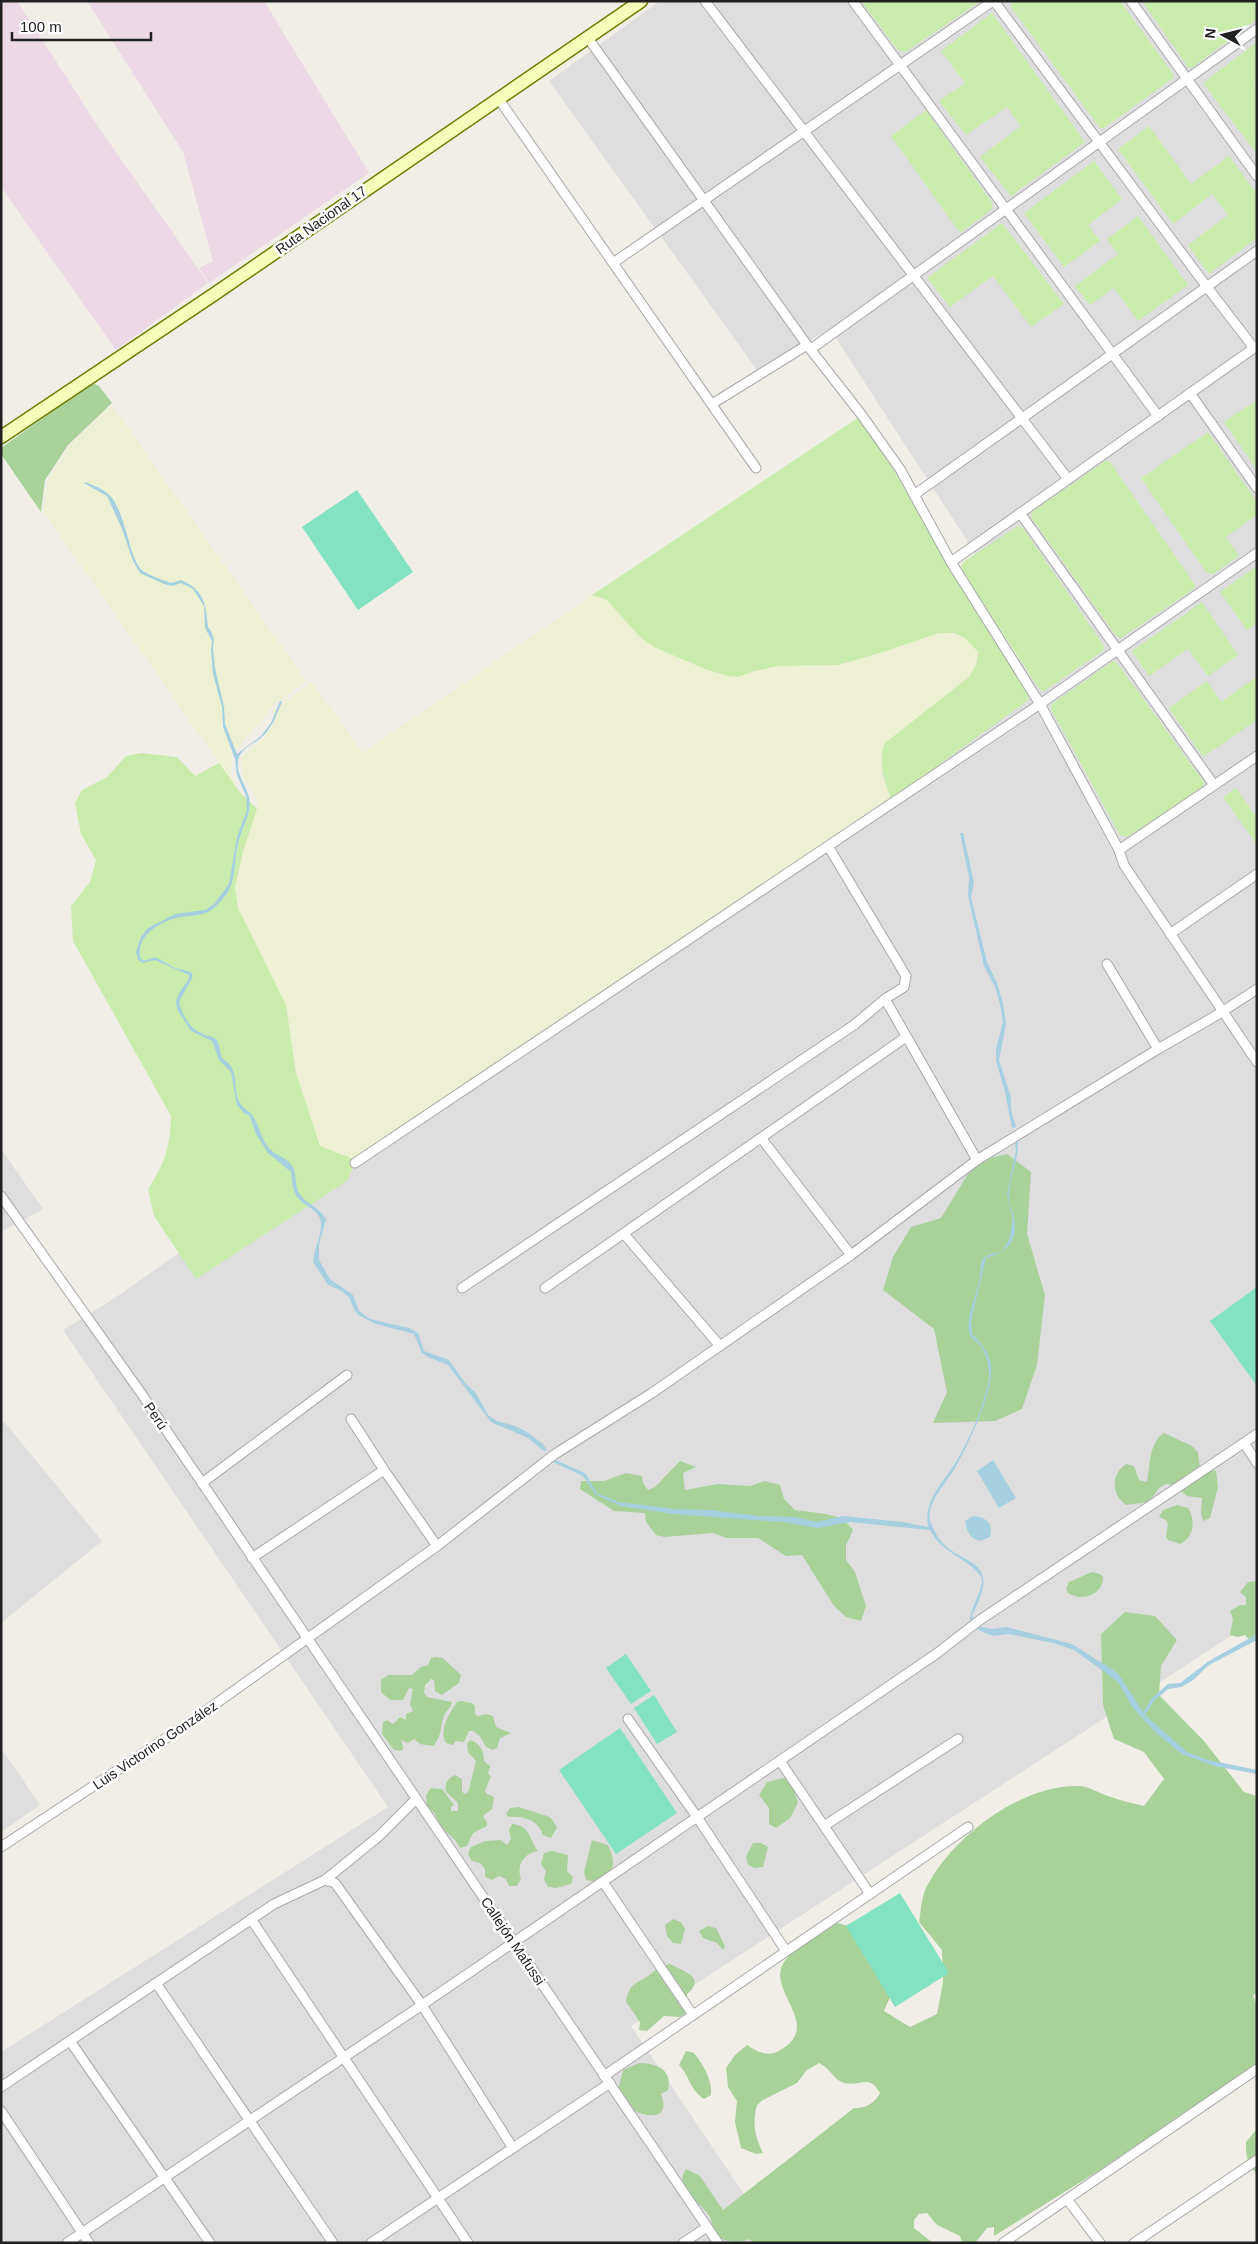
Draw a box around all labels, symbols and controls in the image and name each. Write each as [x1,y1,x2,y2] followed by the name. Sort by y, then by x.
[12,10,151,42] scale bar
[1198,10,1248,60] north arrow
[20,18,62,35] text: 100 m
[1202,27,1219,39] text: N
[272,183,370,257] street label: Ruta Nacional 17
[141,1399,171,1433] street label: Perú
[90,1697,220,1793] street label: Luis Victorino González
[478,1894,548,1988] street label: Callejón Mafussi

